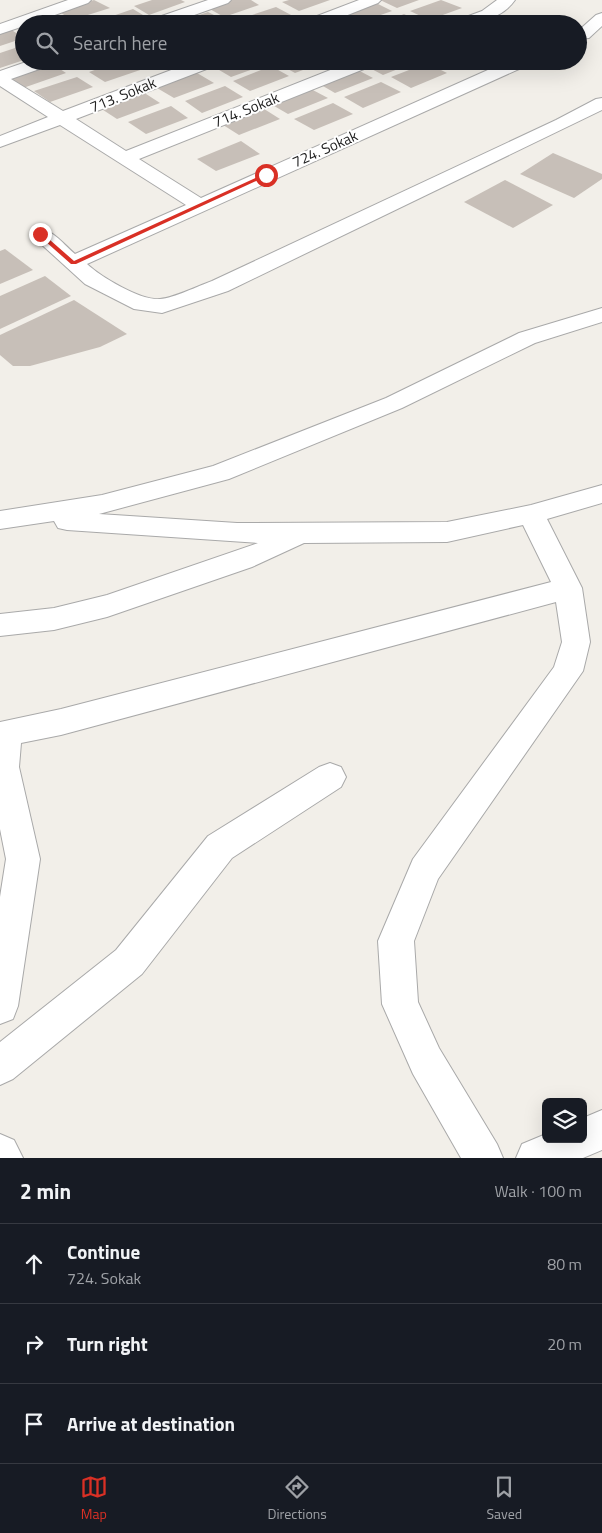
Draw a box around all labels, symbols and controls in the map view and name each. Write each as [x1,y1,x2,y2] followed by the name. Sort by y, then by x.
[15,15,587,70] search box
[73,28,167,57] text: Search here
[33,29,61,57] icon: search
[86,71,159,118] street label: 713. Sokak
[209,86,282,133] street label: 714. Sokak
[288,124,361,173] street label: 724. Sokak
[255,164,278,187] route start
[29,223,52,246] route end
[542,1098,587,1143] map controls
[542,1098,587,1143] button: layers
[20,1175,71,1207] text: 2 min
[494,1179,582,1203] text: Walk · 100 m
[67,1237,140,1266] text: Continue
[20,1250,48,1278] icon: ahead
[547,1252,582,1276] text: 80 m
[67,1266,141,1290] text: 724. Sokak
[67,1329,148,1358] text: Turn right
[20,1330,48,1358] icon: right
[547,1332,582,1356] text: 20 m
[67,1409,235,1438] text: Arrive at destination
[20,1410,48,1438] icon: arrive
[80,1473,108,1524] tab: Map
[267,1473,327,1524] tab: Directions
[487,1473,522,1524] tab: Saved

